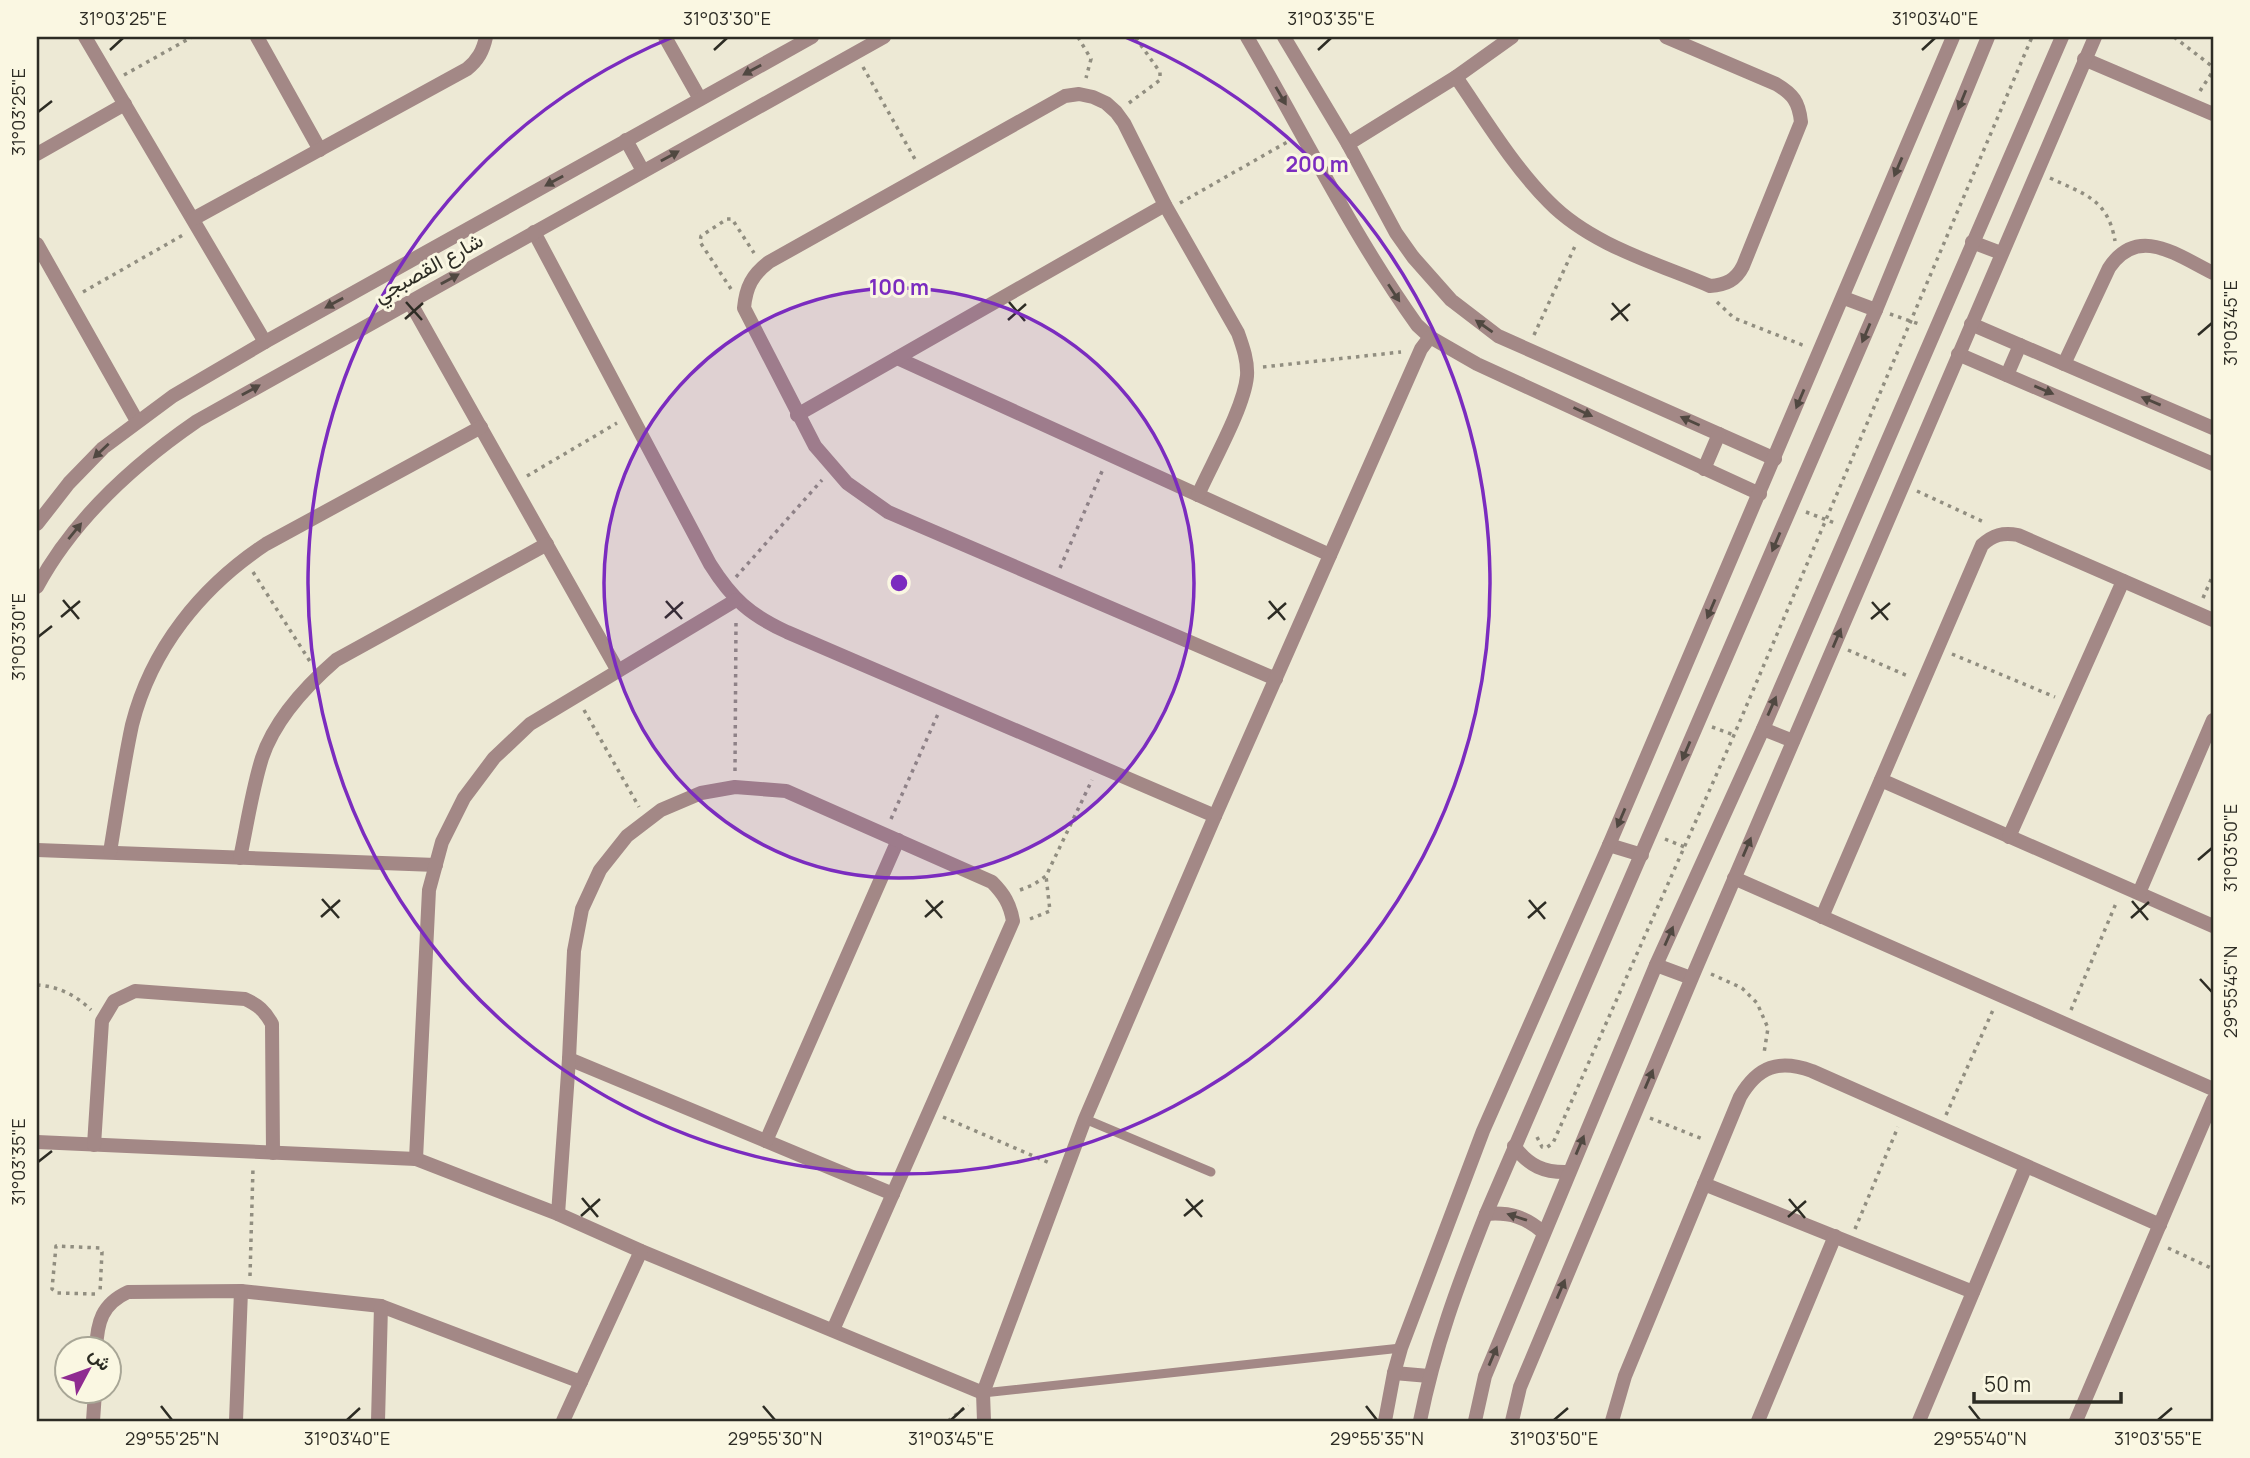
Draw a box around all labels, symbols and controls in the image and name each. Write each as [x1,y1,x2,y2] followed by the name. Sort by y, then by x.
[79,6,167,30] text: 31°03'25"E
[683,6,771,30] text: 31°03'30"E
[1287,6,1375,30] text: 31°03'35"E
[1892,6,1978,30] text: 31°03'40"E
[743,64,762,76] one-way arrow
[6,68,30,156] text: 31°03'25"E
[1275,86,1287,105] one-way arrow
[1957,90,1968,111] one-way arrow
[660,150,680,162] one-way arrow
[1285,150,1349,178] text: 200 m
[1893,157,1904,178] one-way arrow
[544,175,563,187] one-way arrow
[368,225,490,312] street label: شارع القصبجي
[440,273,460,285] one-way arrow
[869,273,929,301] text: 100 m
[2218,280,2242,366] text: 31°03'45"E
[1388,283,1401,303] one-way arrow
[324,297,343,309] one-way arrow
[1475,319,1493,333] one-way arrow
[1860,322,1871,343] one-way arrow
[242,384,261,396] one-way arrow
[2033,385,2054,396] one-way arrow
[1794,389,1805,410] one-way arrow
[2140,395,2161,406] one-way arrow
[1573,407,1593,418] one-way arrow
[1680,415,1700,427] one-way arrow
[92,443,109,459] one-way arrow
[67,522,82,539] one-way arrow
[1770,531,1781,552] one-way arrow
[887,571,911,595] centre of rings
[6,593,30,681] text: 31°03'30"E
[1705,598,1716,619] one-way arrow
[1831,628,1843,648] one-way arrow
[1766,696,1778,716] one-way arrow
[1680,740,1691,761] one-way arrow
[2218,804,2242,892] text: 31°03'50"E
[1615,808,1627,828] one-way arrow
[1742,836,1753,857] one-way arrow
[1663,926,1675,946] one-way arrow
[2218,946,2242,1038] text: 29°55'45"N
[1643,1069,1655,1089] one-way arrow
[6,1118,30,1206] text: 31°03'35"E
[1575,1135,1586,1156] one-way arrow
[1507,1211,1528,1222] one-way arrow
[1556,1278,1567,1299] one-way arrow
[52,1336,122,1406] north arrow
[84,1342,118,1376] text: ش
[1488,1345,1499,1366] one-way arrow
[1974,1360,2120,1404] scale bar
[1984,1370,2031,1398] text: 50 m
[125,1426,219,1450] text: 29°55'25"N
[304,1426,390,1450] text: 31°03'40"E
[728,1426,822,1450] text: 29°55'30"N
[908,1426,994,1450] text: 31°03'45"E
[1330,1426,1424,1450] text: 29°55'35"N
[1510,1426,1598,1450] text: 31°03'50"E
[1934,1426,2026,1450] text: 29°55'40"N
[2114,1426,2202,1450] text: 31°03'55"E

